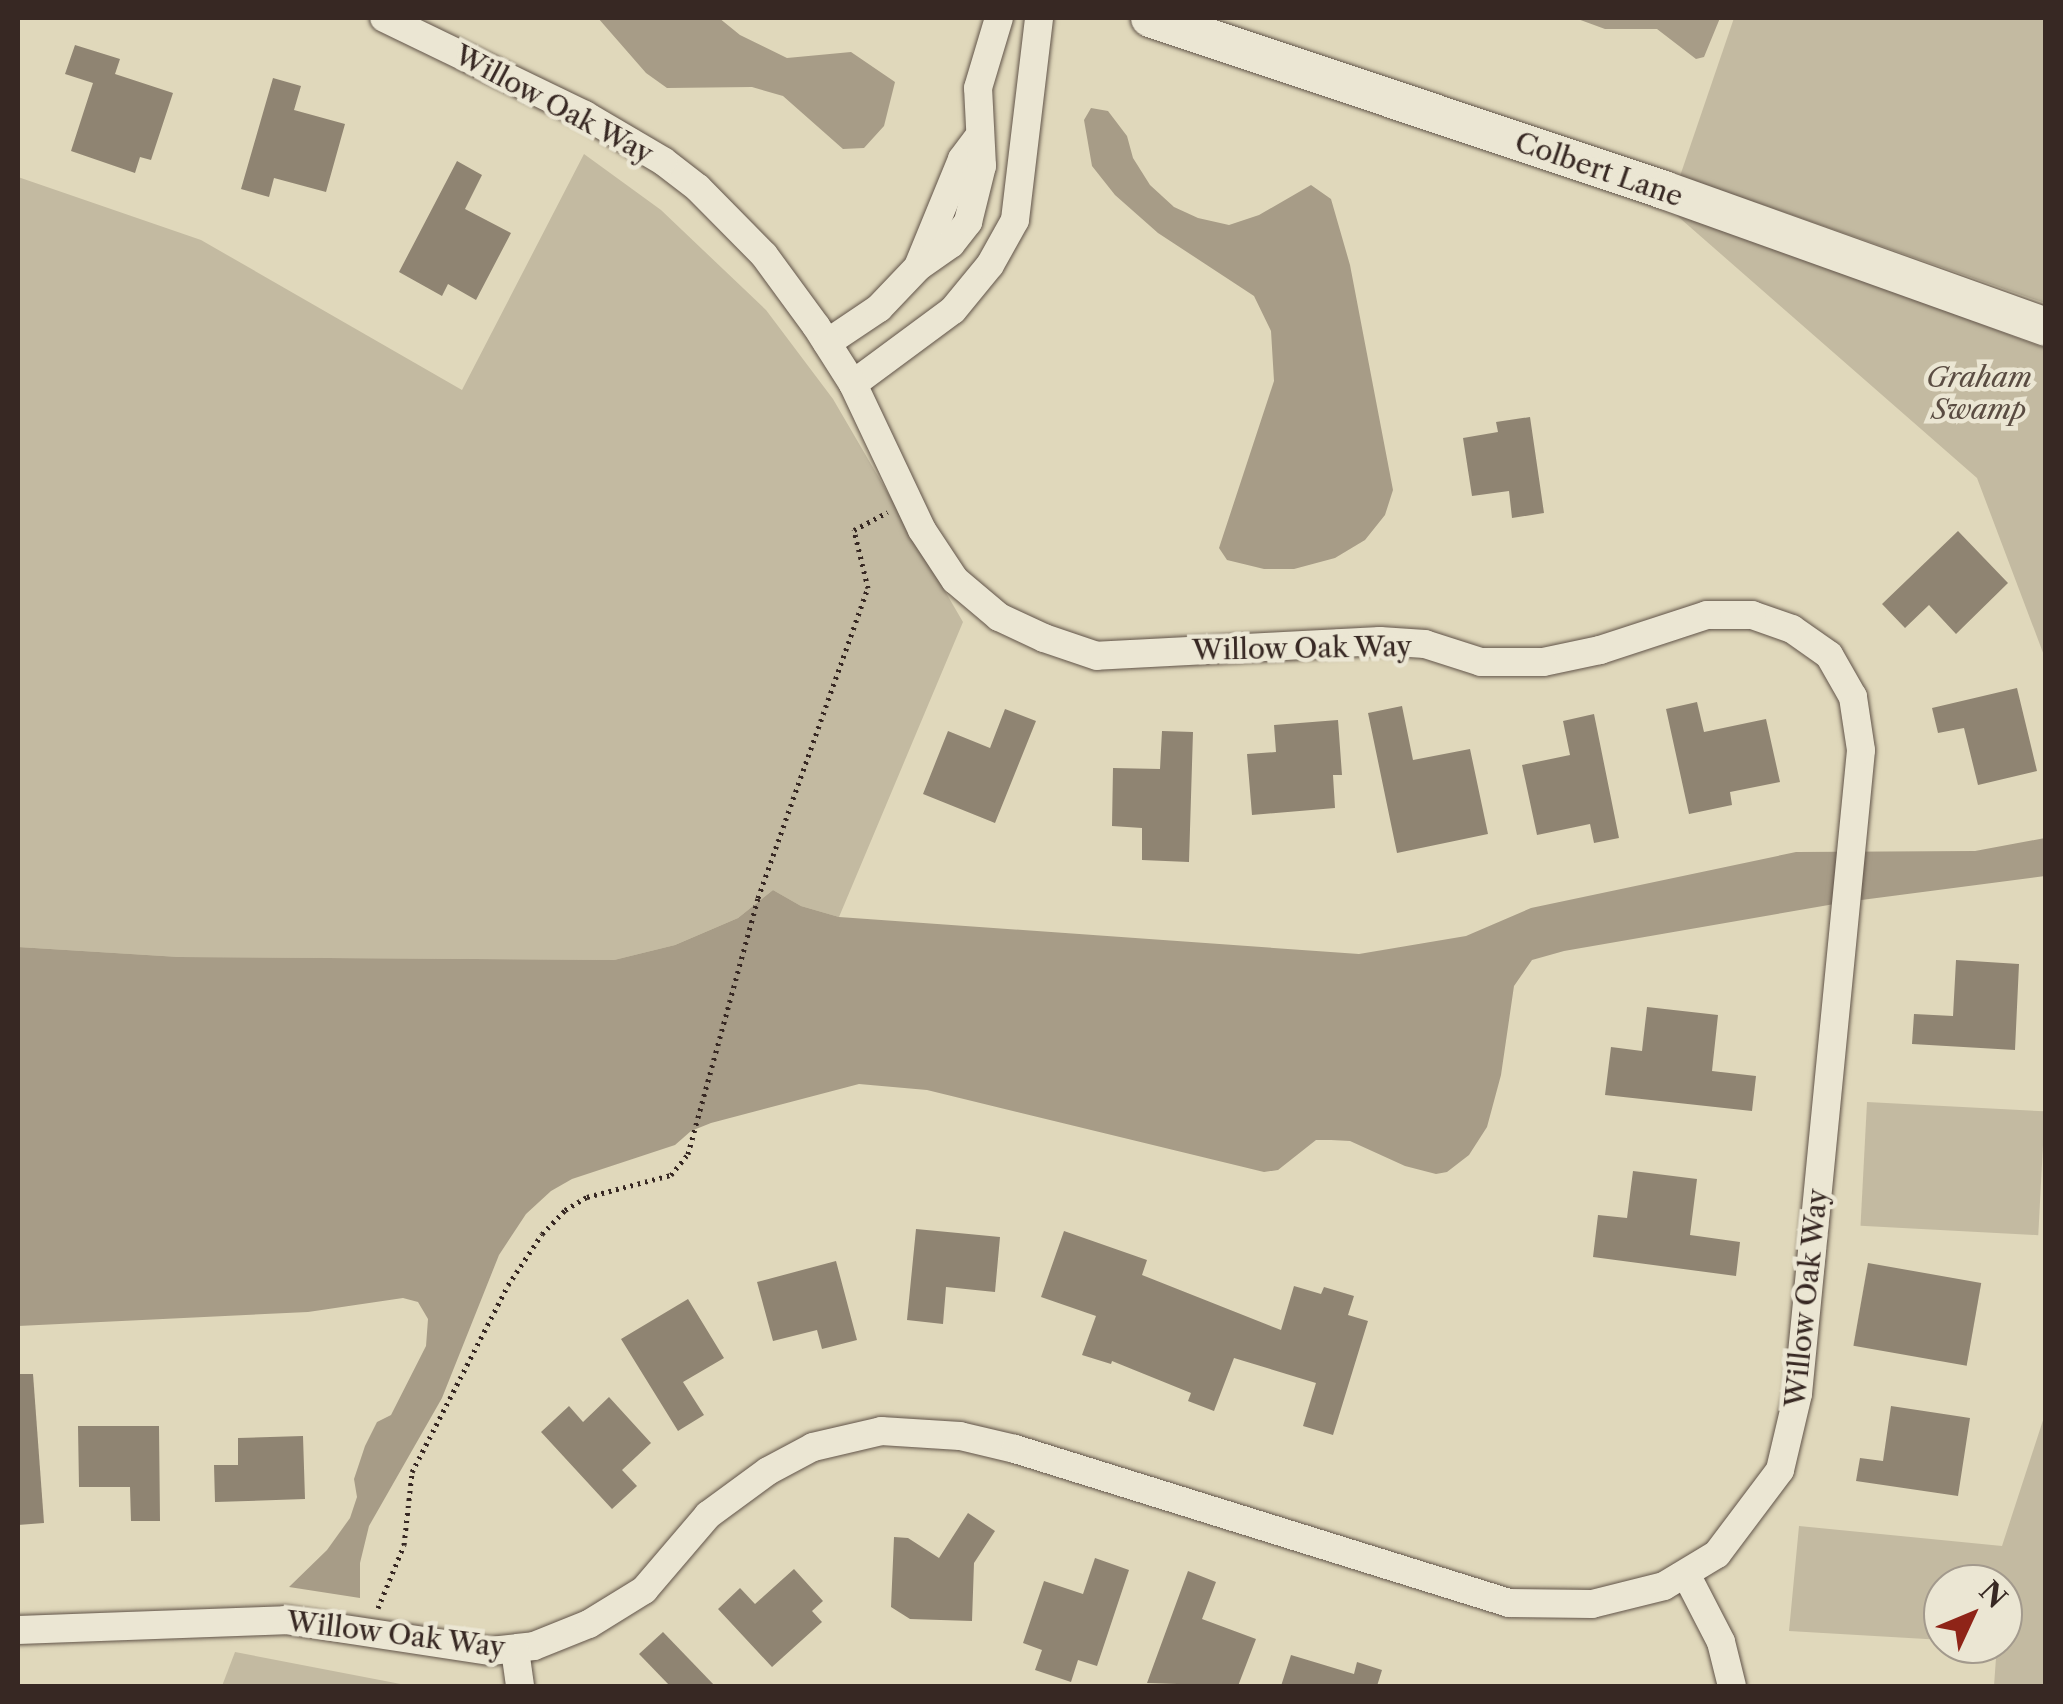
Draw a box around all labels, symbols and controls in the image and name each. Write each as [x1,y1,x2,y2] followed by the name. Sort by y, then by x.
[448,37,660,171] street label: Willow Oak Way
[1511,125,1687,213] street label: Colbert Lane
[1926,360,2032,426] park label: Graham Swamp
[1191,629,1413,667] street label: Willow Oak Way
[1778,1186,1834,1410] street label: Willow Oak Way
[1923,1564,2023,1664] north arrow
[1972,1574,2014,1615] text: N
[284,1604,508,1664] street label: Willow Oak Way

